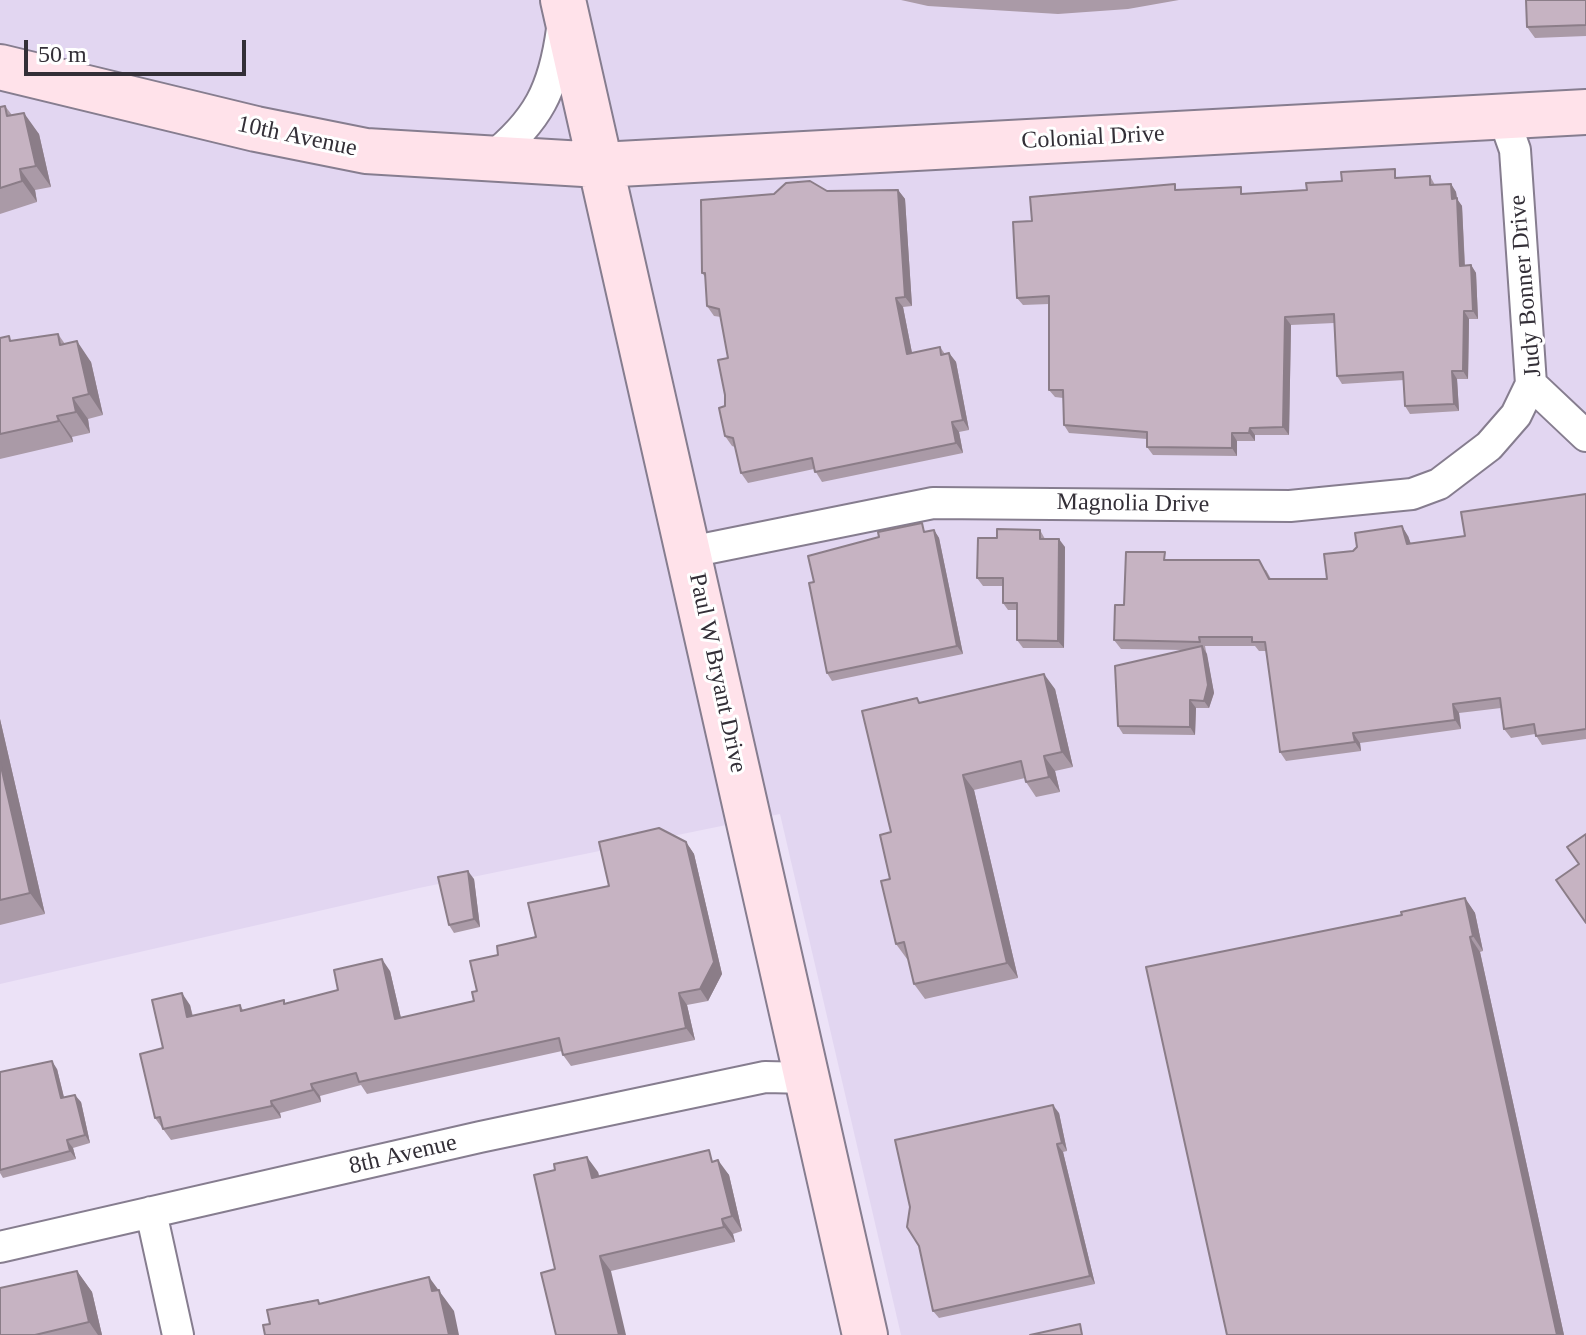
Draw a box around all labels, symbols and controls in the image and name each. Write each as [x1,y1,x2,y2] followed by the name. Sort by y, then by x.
[28,24,250,74] scale bar
[38,41,87,67] text: 50 m
[235,110,359,164] street label: 10th Avenue
[1021,120,1165,156] street label: Colonial Drive
[1504,194,1548,378] street label: Judy Bonner Drive
[1056,488,1210,520] street label: Magnolia Drive
[682,571,752,775] street label: Paul W Bryant Drive
[346,1129,460,1181] street label: 8th Avenue

